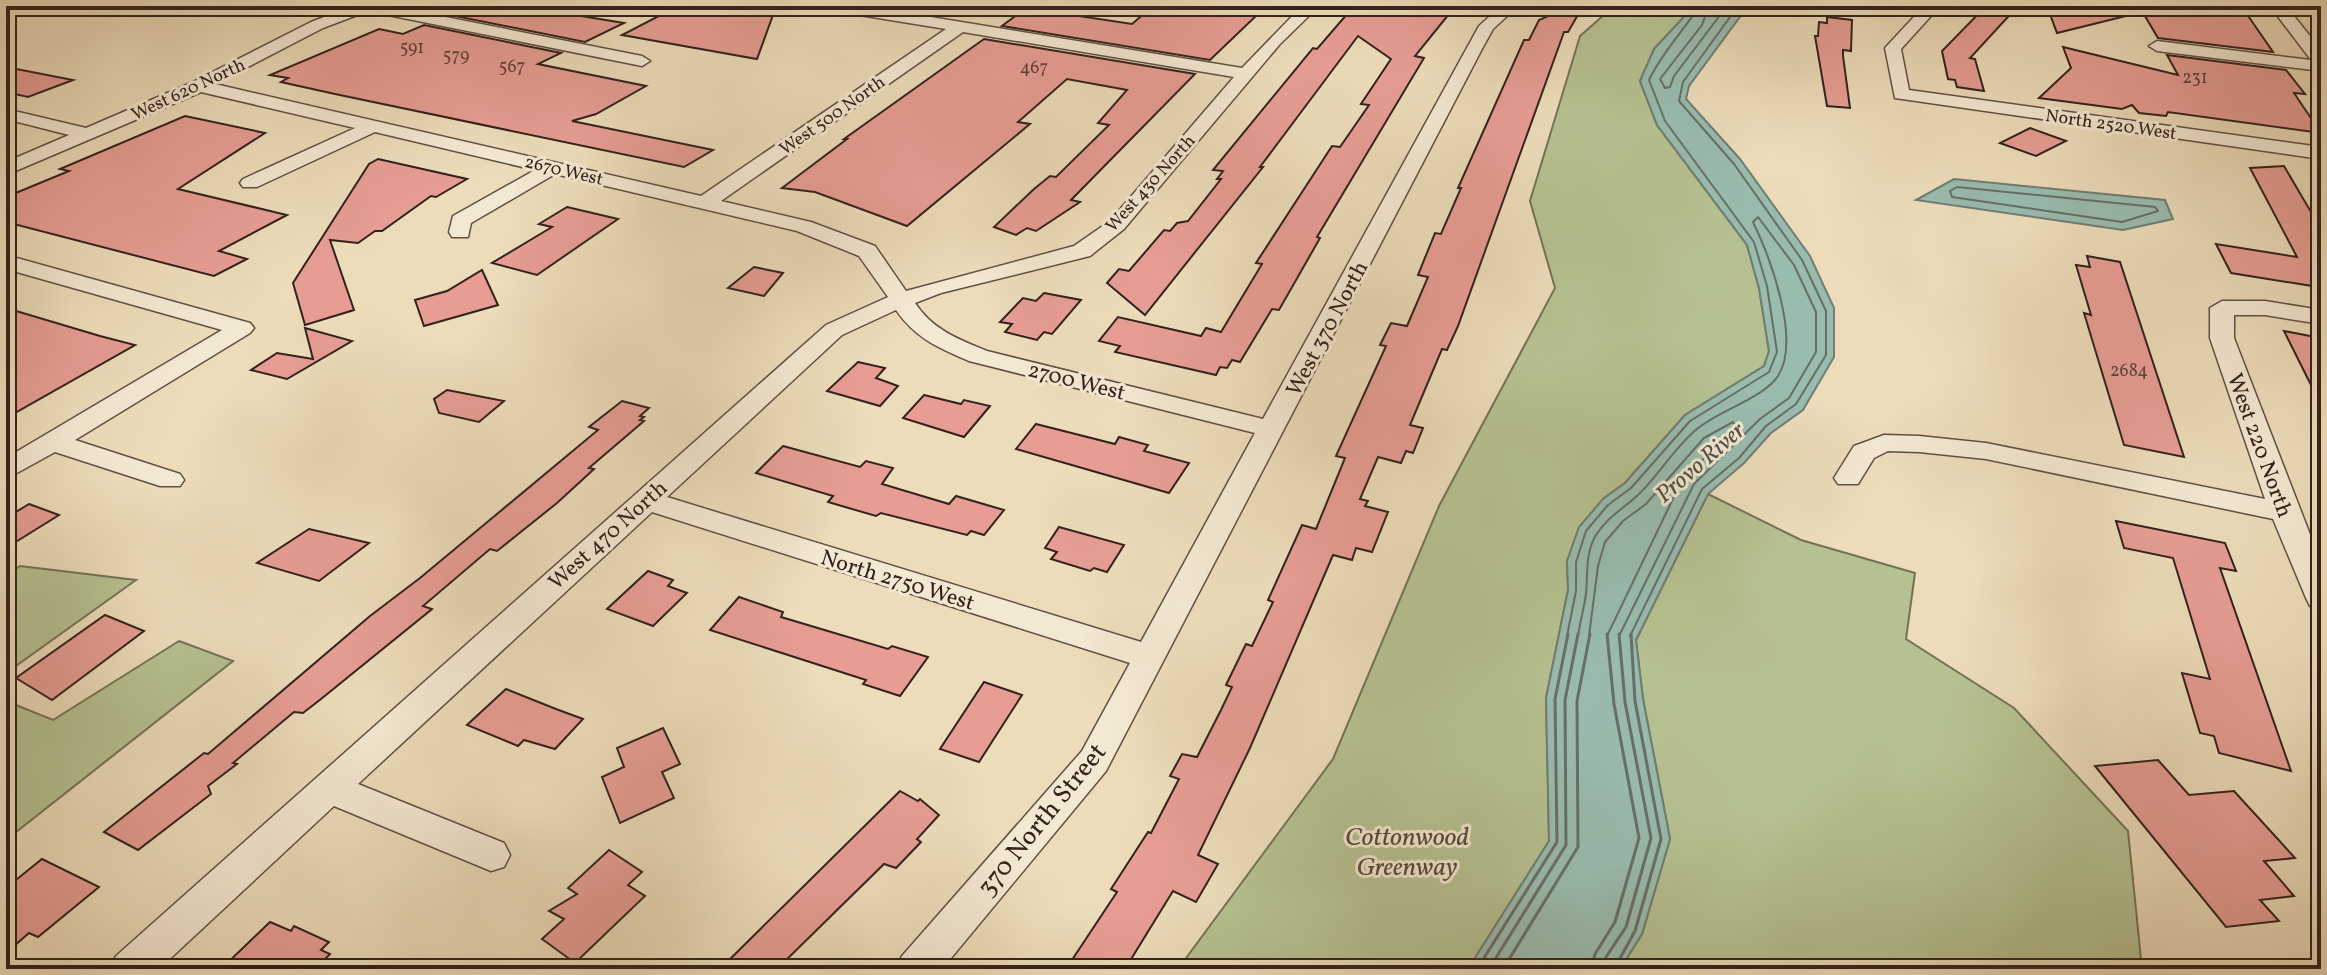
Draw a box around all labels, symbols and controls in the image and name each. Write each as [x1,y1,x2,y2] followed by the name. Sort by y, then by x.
[400,36,424,61] house number: 591
[443,44,469,69] house number: 579
[127,53,250,128] street label: West 620 North
[499,55,525,80] house number: 567
[1020,56,1048,81] house number: 467
[2182,66,2208,91] house number: 231
[775,70,891,162] street label: West 500 North
[2044,104,2178,147] street label: North 2520 West
[1100,130,1202,238] street label: West 430 North
[522,150,605,193] street label: 2670 West
[1280,256,1377,402] street label: West 370 North
[1024,355,1129,410] street label: 2700 West
[2110,359,2148,384] house number: 2684
[2218,369,2299,522] street label: West 220 North
[1649,414,1754,512] water label: Provo River
[542,474,675,598] street label: West 470 North
[817,543,978,620] street label: North 2750 West
[969,736,1116,905] street label: 370 North Street
[1345,820,1469,886] park label: Cottonwood Greenway

